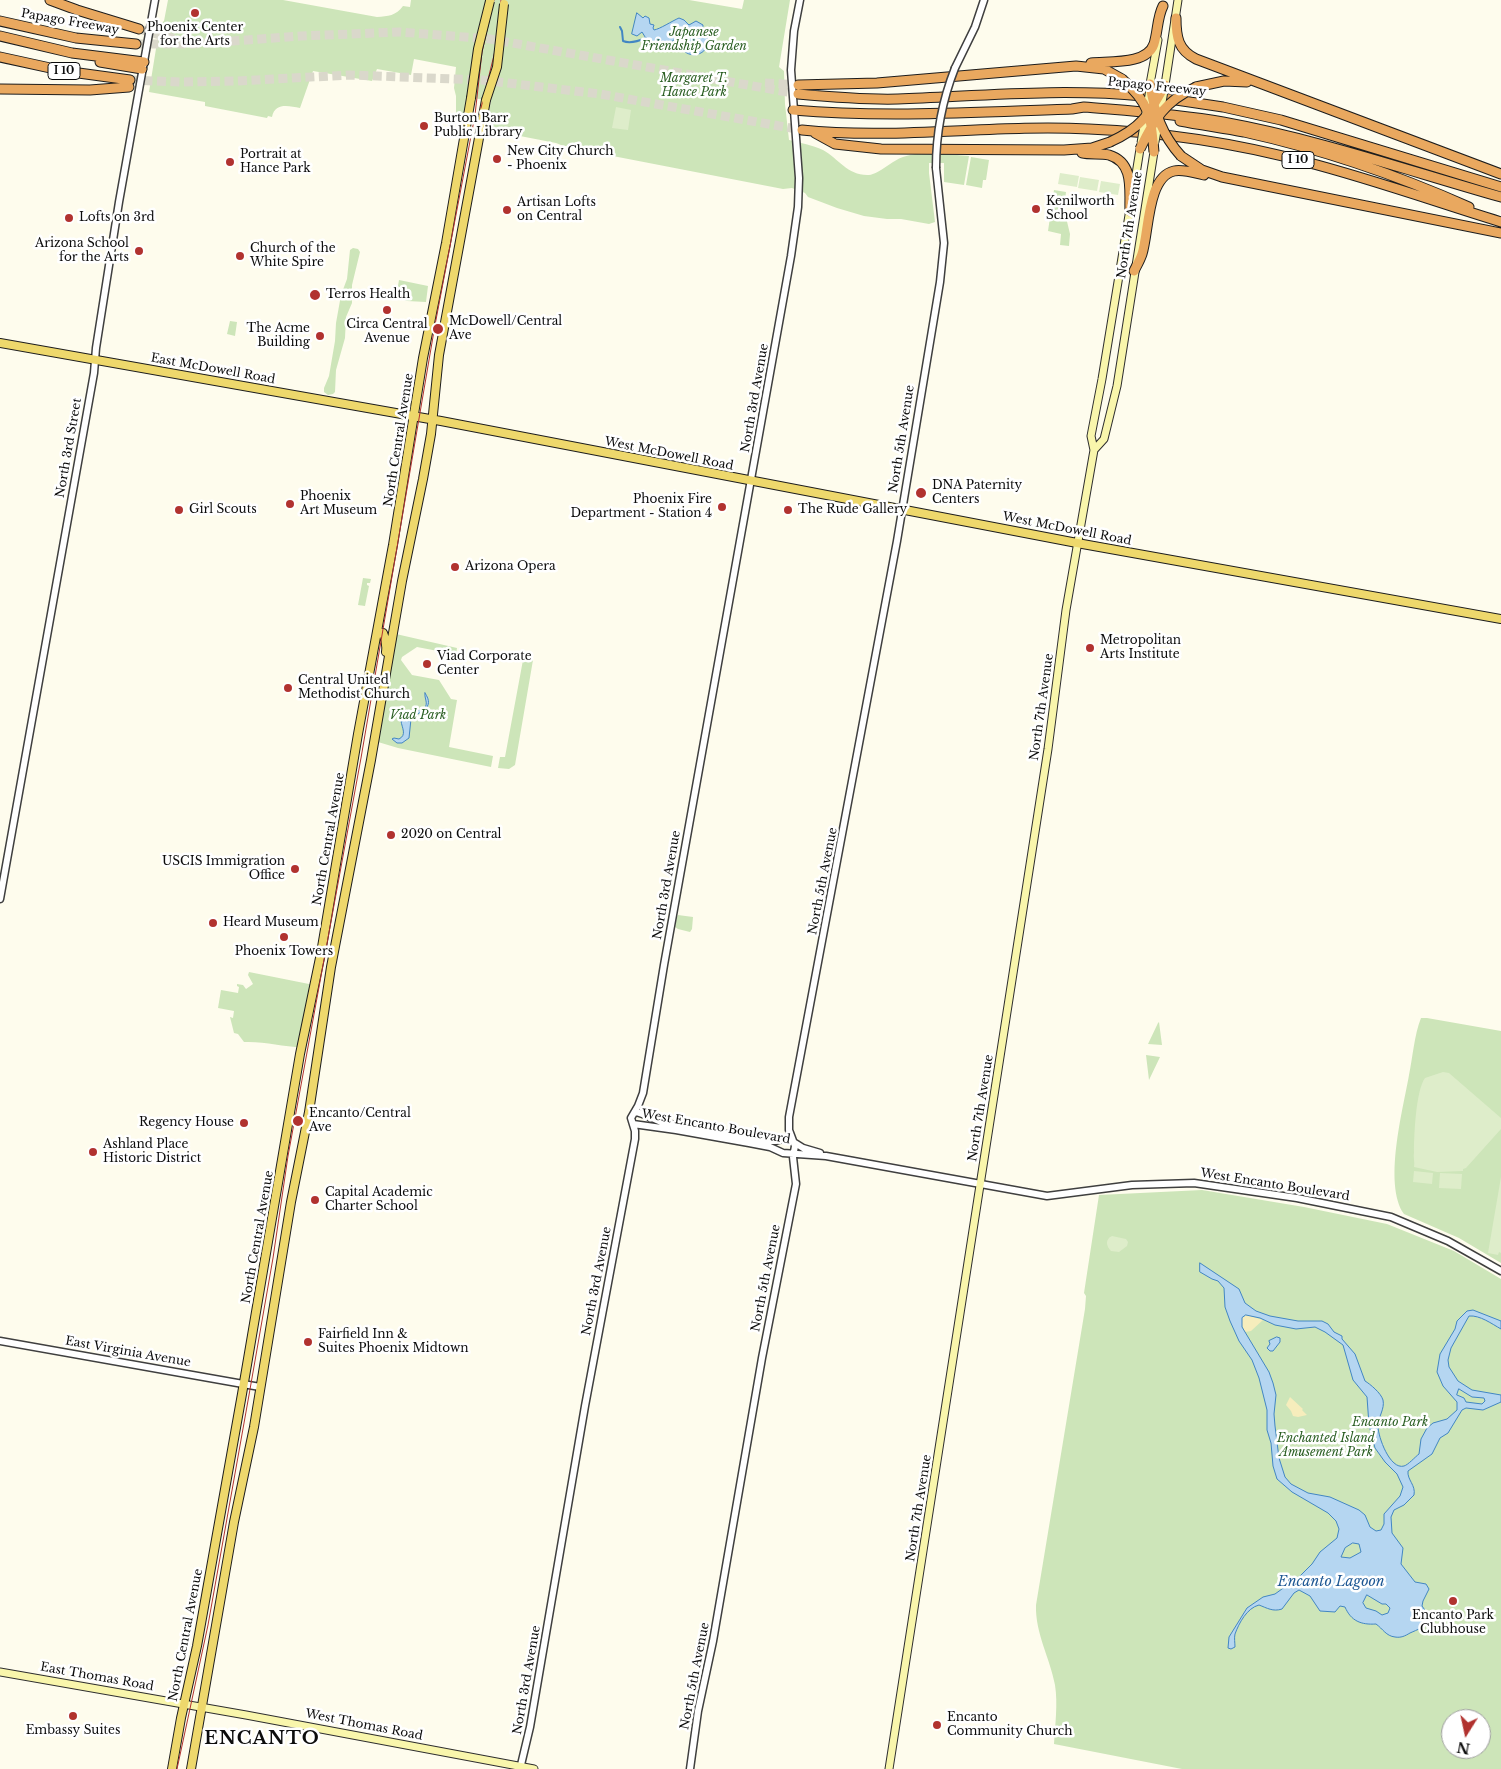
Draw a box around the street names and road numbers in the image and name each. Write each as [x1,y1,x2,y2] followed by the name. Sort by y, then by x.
[20,6,120,38] street label: Papago Freeway
[48,62,80,80] road number: I 10
[1107,75,1207,99] street label: Papago Freeway
[1282,152,1314,168] road number: I 10
[1114,170,1146,280] street label: North 7th Avenue
[738,342,772,454] street label: North 3rd Avenue
[150,351,276,387] street label: East McDowell Road
[381,372,417,508] street label: North Central Avenue
[886,384,918,494] street label: North 5th Avenue
[53,397,85,499] street label: North 3rd Street
[603,434,735,474] street label: West McDowell Road
[1001,509,1133,549] street label: West McDowell Road
[1027,652,1057,762] street label: North 7th Avenue
[310,771,348,907] street label: North Central Avenue
[806,826,840,936] street label: North 5th Avenue
[650,829,684,941] street label: North 3rd Avenue
[965,1053,997,1163] street label: North 7th Avenue
[640,1107,792,1147] street label: West Encanto Boulevard
[1199,1166,1351,1204] street label: West Encanto Boulevard
[239,1169,277,1305] street label: North Central Avenue
[749,1223,783,1333] street label: North 5th Avenue
[579,1225,615,1337] street label: North 3rd Avenue
[64,1334,192,1370] street label: East Virginia Avenue
[903,1453,935,1563] street label: North 7th Avenue
[166,1567,206,1703] street label: North Central Avenue
[678,1621,712,1731] street label: North 5th Avenue
[510,1624,544,1736] street label: North 3rd Avenue
[39,1660,155,1694] street label: East Thomas Road
[304,1707,424,1743] street label: West Thomas Road

